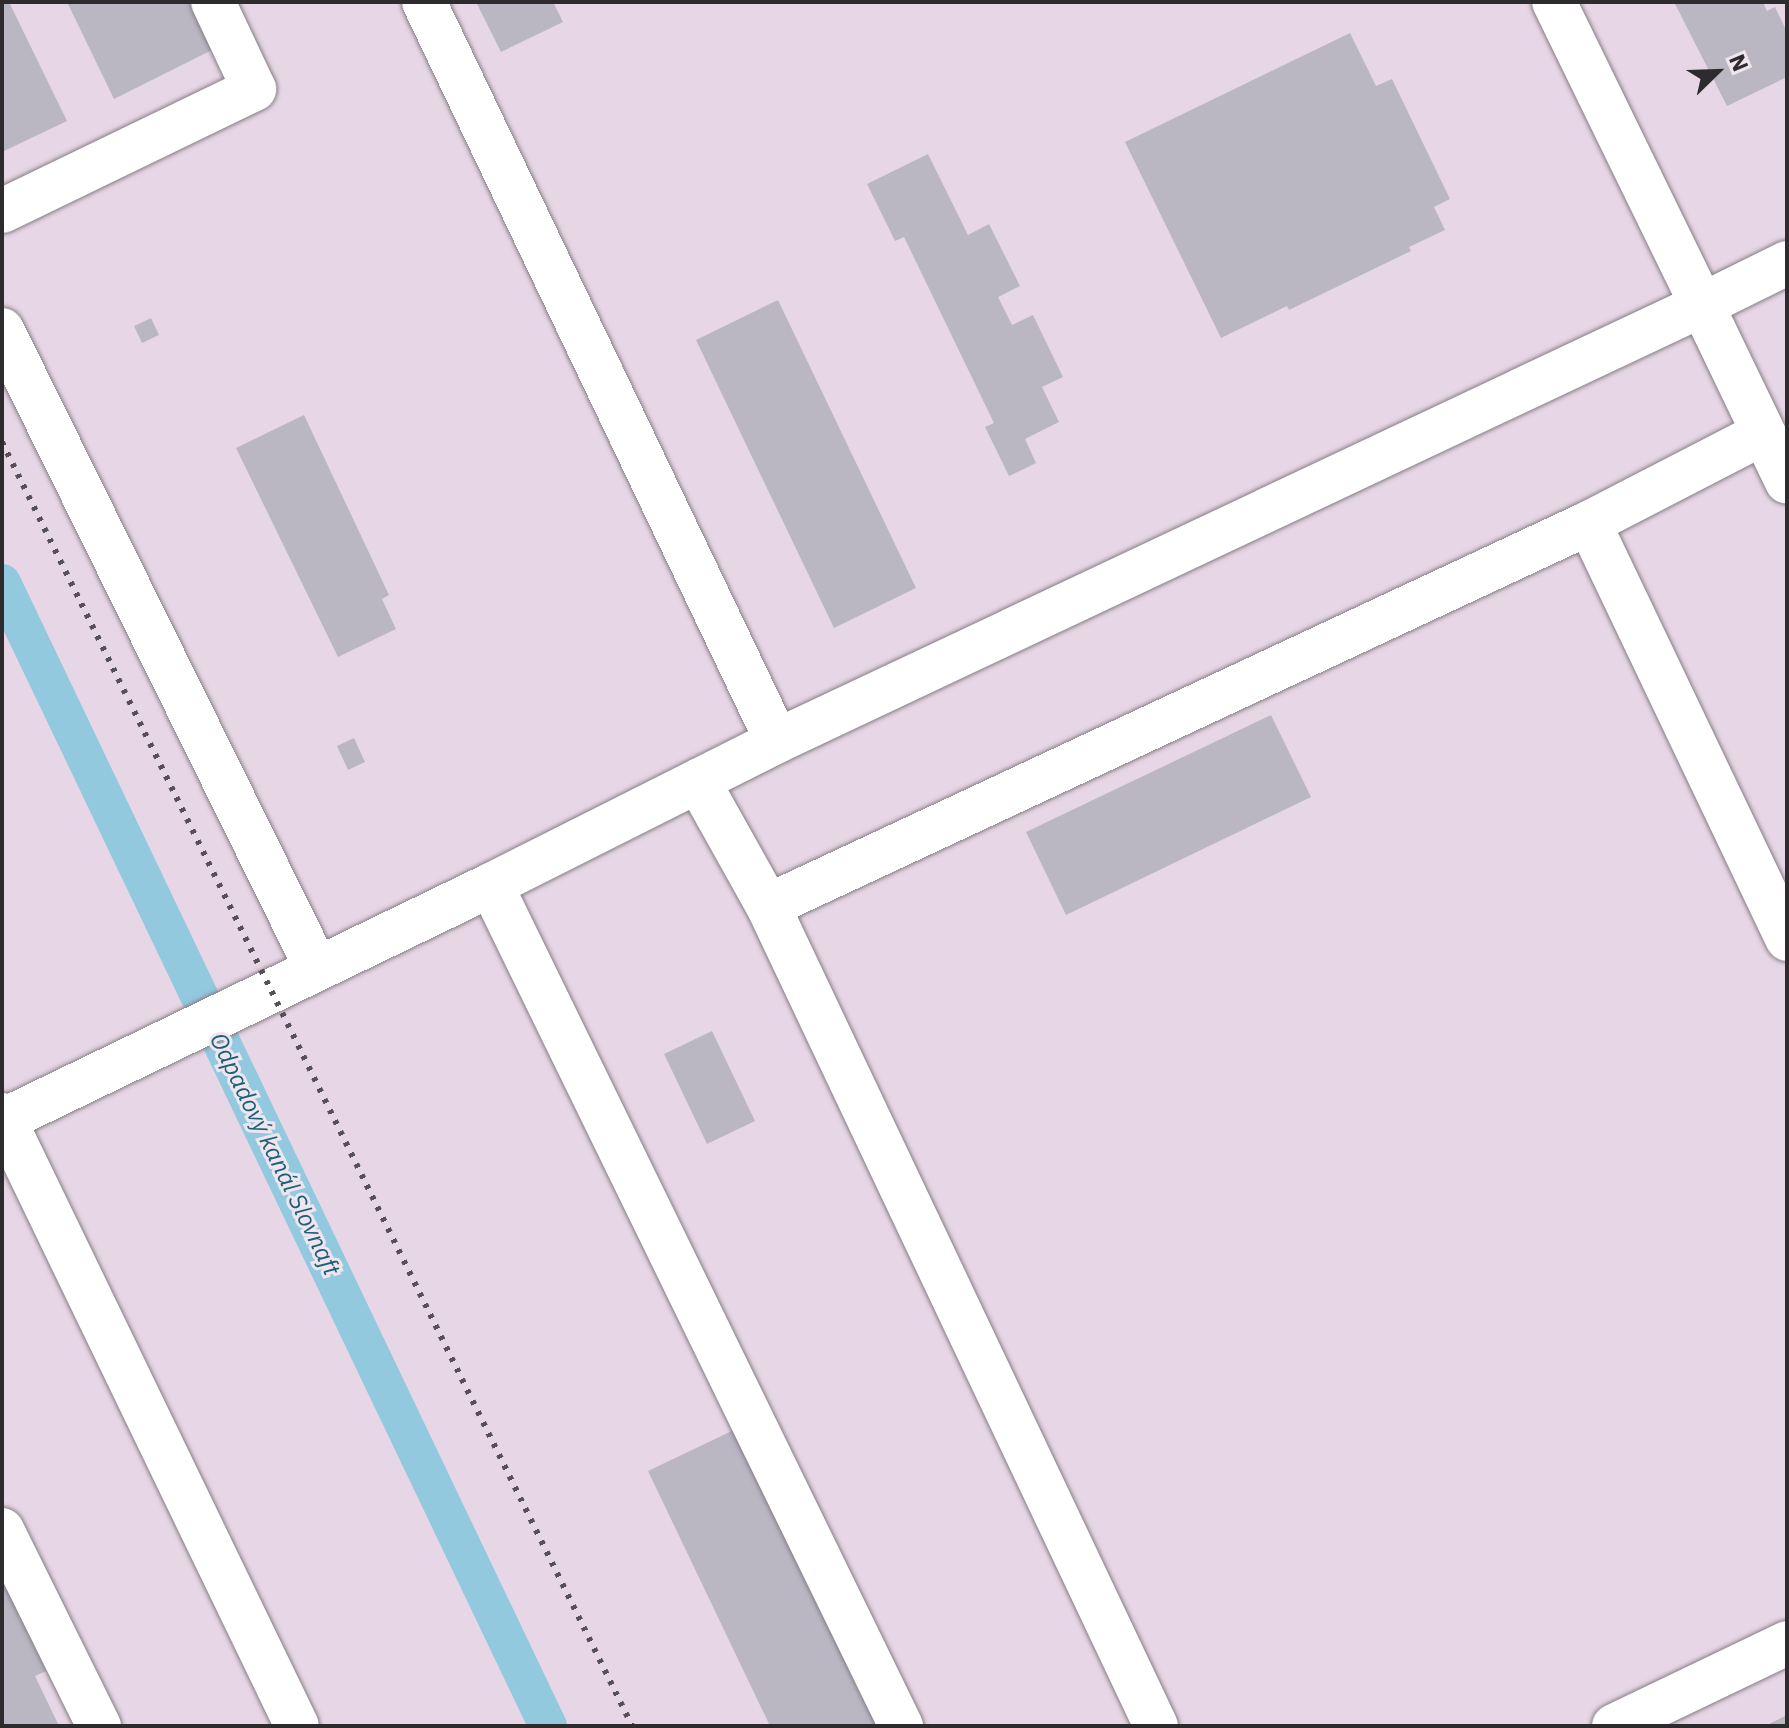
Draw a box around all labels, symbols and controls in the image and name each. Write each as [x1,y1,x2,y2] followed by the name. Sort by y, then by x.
[1677,32,1757,112] north arrow
[1723,49,1756,75] text: N
[204,1028,346,1280] water label: Odpadový kanál Slovnaft

